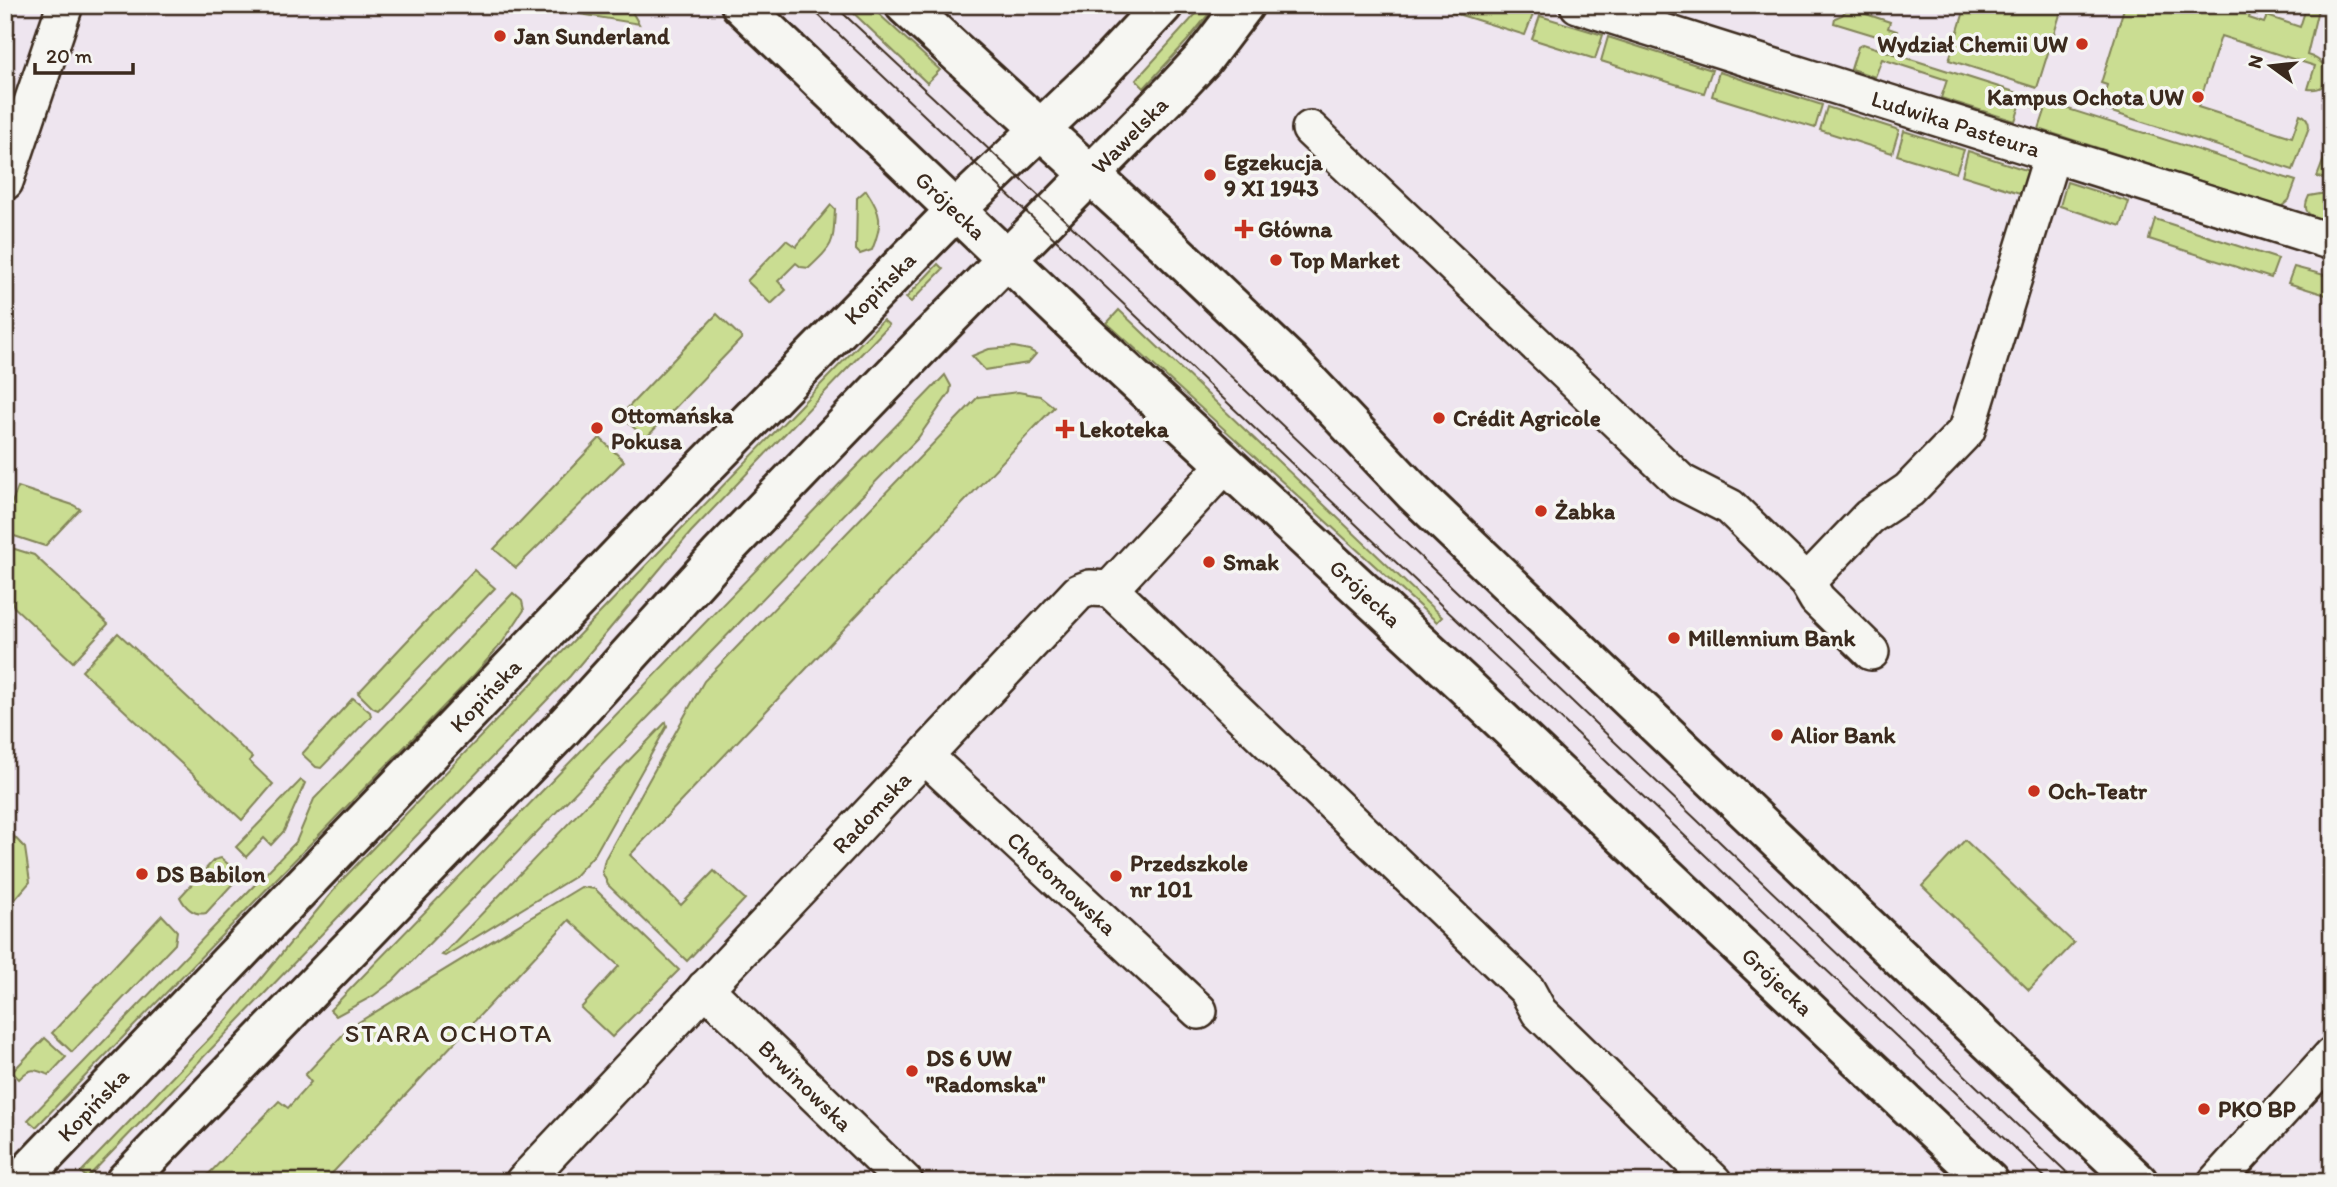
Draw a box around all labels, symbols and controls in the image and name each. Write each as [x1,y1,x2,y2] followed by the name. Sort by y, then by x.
[513,22,670,50] place label: Jan Sunderland
[492,28,508,44] marker: Jan Sunderland
[1877,30,2068,58] place label: Wydział Chemii UW
[35,32,133,76] scale bar
[2236,32,2306,102] north arrow
[2074,36,2090,52] marker: Wydział Chemii UW
[46,43,93,68] text: 20 m
[2242,53,2268,71] text: N
[1987,83,2184,111] place label: Kampus Ochota UW
[1868,84,2044,163] street label: Ludwika Pasteura
[2190,89,2206,105] marker: Kampus Ochota UW
[1085,90,1174,180] street label: Wawelska
[1224,148,1324,202] place label: Egzekucja 9 XI 1943
[909,165,992,246] street label: Grójecka
[1202,167,1218,183] marker: Egzekucja 9 XI 1943
[1258,215,1333,243] place label: Główna
[1236,221,1252,237] marker: Główna
[838,245,922,330] street label: Kopińska
[1289,246,1400,274] place label: Top Market
[1268,252,1284,268] marker: Top Market
[611,401,735,455] place label: Ottomańska Pokusa
[1453,404,1601,432] place label: Crédit Agricole
[1431,410,1447,426] marker: Crédit Agricole
[1079,415,1170,443] place label: Lekoteka
[589,420,605,436] marker: Ottomańska Pokusa
[1057,421,1073,437] marker: Lekoteka
[1555,497,1616,525] place label: Żabka
[1533,503,1549,519] marker: Żabka
[1223,548,1279,576] place label: Smak
[1324,553,1407,633] street label: Grójecka
[1201,554,1217,570] marker: Smak
[1688,624,1856,652] place label: Millennium Bank
[1666,630,1682,646] marker: Millennium Bank
[444,653,527,738] street label: Kopińska
[1790,721,1896,749] place label: Alior Bank
[1769,727,1785,743] marker: Alior Bank
[826,765,917,859] street label: Radomska
[2048,777,2148,805] place label: Och-Teatr
[2026,783,2042,799] marker: Och-Teatr
[1001,825,1123,941] street label: Chotomowska
[1129,849,1248,903] place label: Przedszkole nr 101
[156,860,266,888] place label: DS Babilon
[134,866,150,882] marker: DS Babilon
[1108,868,1124,884] marker: Przedszkole nr 101
[1736,941,1819,1022] street label: Grójecka
[345,1017,553,1049] district label: STARA OCHOTA
[753,1034,858,1137] street label: Brwinowska
[926,1044,1046,1098] place label: DS 6 UW "Radomska"
[51,1062,135,1147] street label: Kopińska
[904,1063,920,1079] marker: DS 6 UW "Radomska"
[2218,1095,2296,1123] place label: PKO BP
[2196,1101,2212,1117] marker: PKO BP

